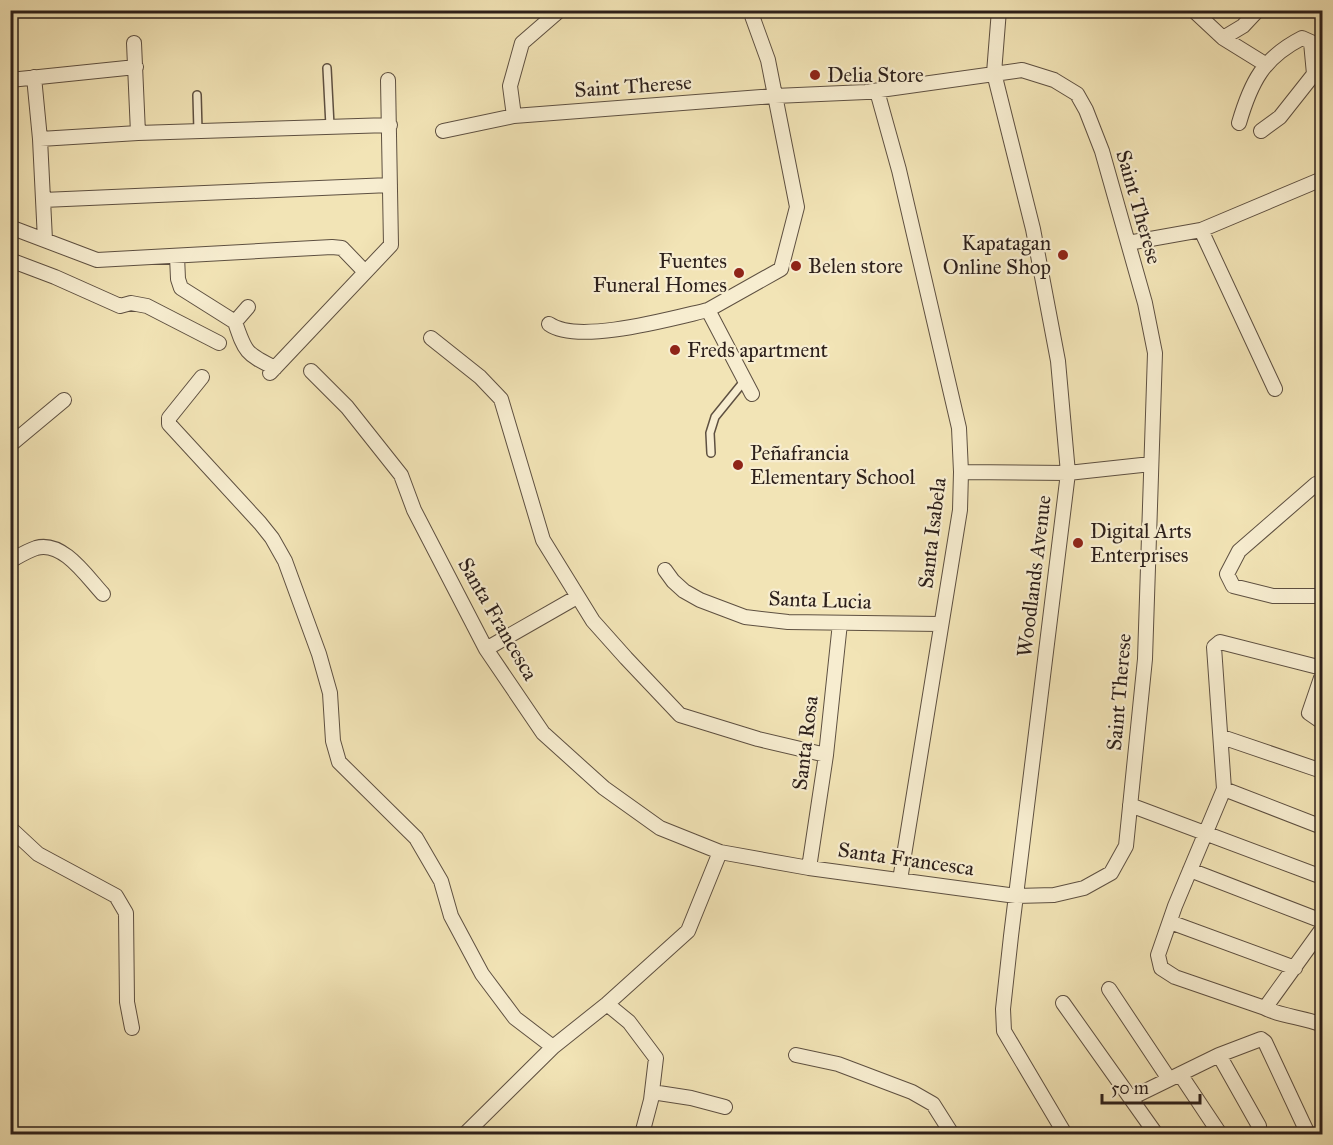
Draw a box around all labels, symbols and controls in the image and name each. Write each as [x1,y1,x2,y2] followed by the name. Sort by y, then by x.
[827,62,924,88] place label: Delia Store
[808,68,822,82] marker: Delia Store
[573,69,693,103] street label: Saint Therese
[1110,147,1168,267] street label: Saint Therese
[943,230,1051,280] place label: Kapatagan Online Shop
[593,248,727,298] place label: Fuentes Funeral Homes
[1056,248,1070,262] marker: Kapatagan Online Shop
[808,253,903,279] place label: Belen store
[789,259,803,273] marker: Belen store
[732,266,746,280] marker: Fuentes Funeral Homes
[687,337,829,363] place label: Freds apartment
[668,343,682,357] marker: Freds apartment
[750,440,915,490] place label: Peñafrancia Elementary School
[731,458,745,472] marker: Peñafrancia Elementary School
[912,476,952,590] street label: Santa Isabela
[1011,493,1057,658] street label: Woodlands Avenue
[1090,518,1191,568] place label: Digital Arts Enterprises
[1071,536,1085,550] marker: Digital Arts Enterprises
[452,553,544,685] street label: Santa Francesca
[768,585,872,615] street label: Santa Lucia
[1101,632,1137,752] street label: Saint Therese
[786,694,824,792] street label: Santa Rosa
[836,837,976,881] street label: Santa Francesca
[1102,1067,1200,1105] scale bar
[1111,1077,1149,1099] text: 50 m

